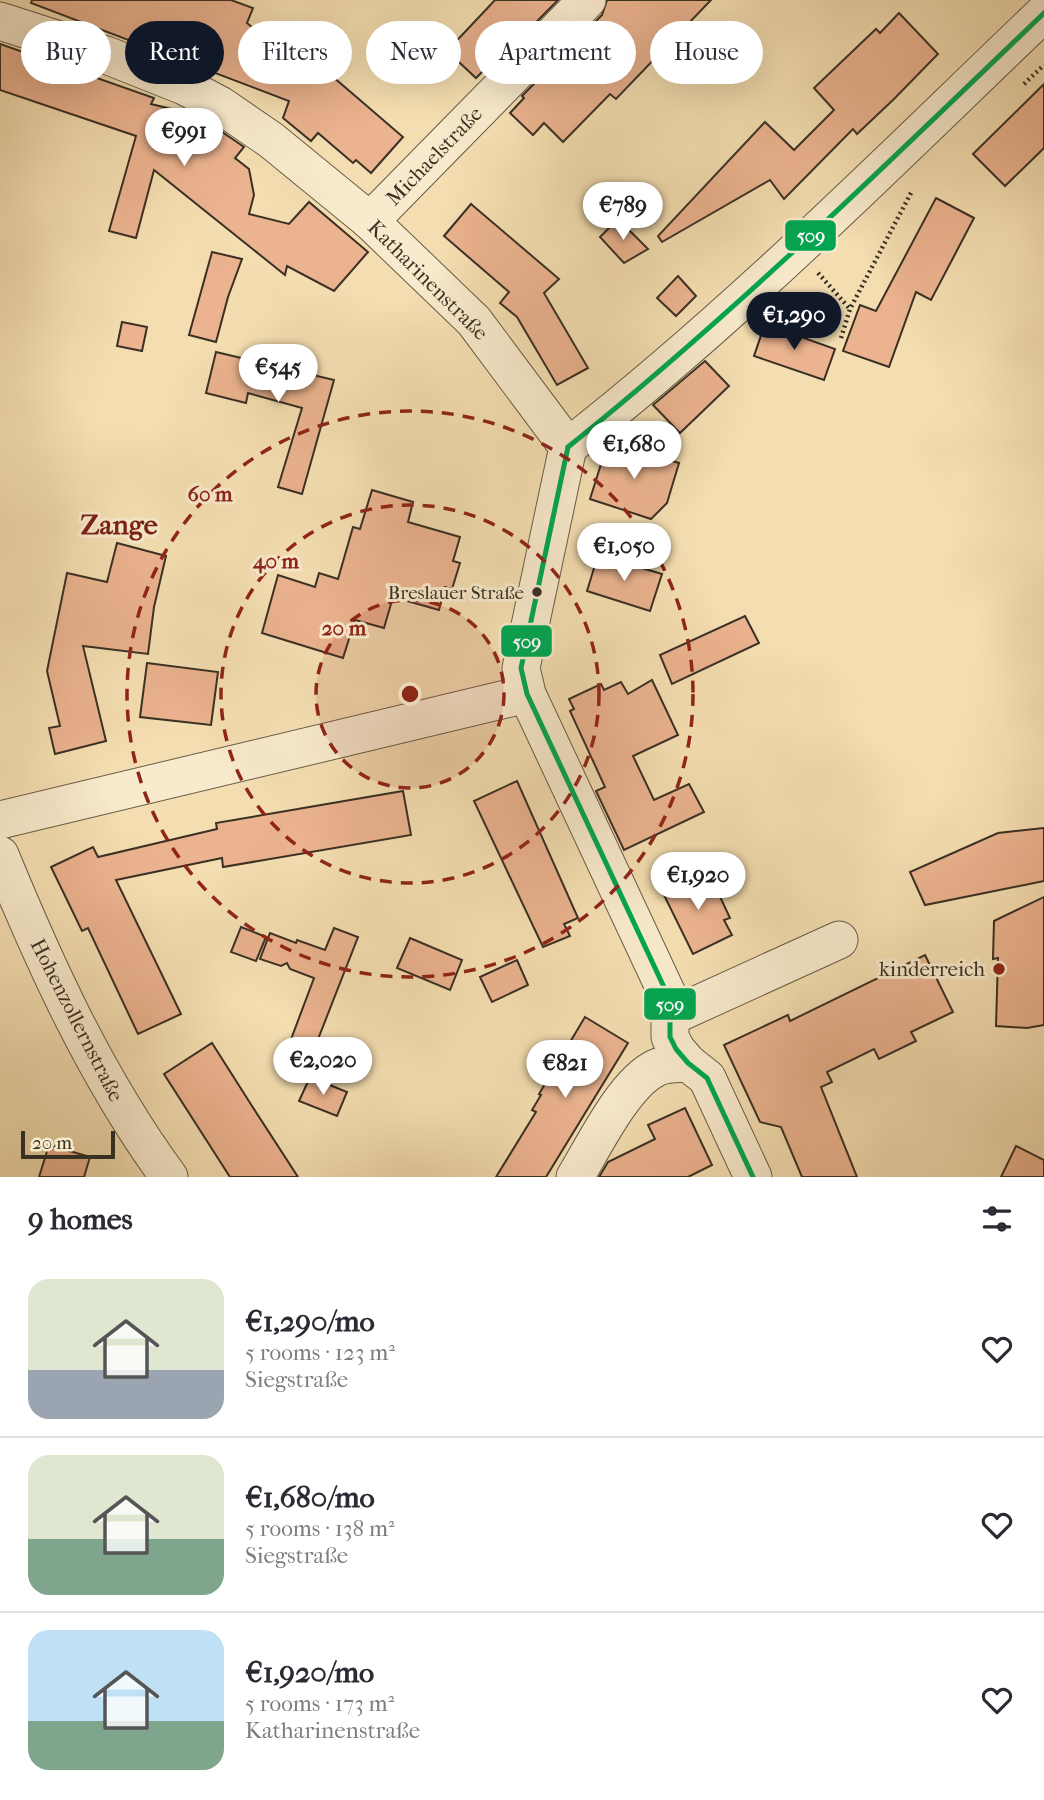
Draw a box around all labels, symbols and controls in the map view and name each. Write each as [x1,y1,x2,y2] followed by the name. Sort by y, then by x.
[21,21,111,84] chip: Buy
[125,21,224,84] chip: Rent
[238,21,352,84] chip: Filters
[366,21,461,84] chip: New
[475,21,636,84] chip: Apartment
[650,21,763,84] chip: House
[381,102,487,210] street label: Michaelstraße
[143,108,225,168] pin: €991
[161,117,207,144] text: €991
[582,182,664,242] pin: €789
[599,191,647,218] text: €789
[363,215,493,345] street label: Katharinenstraße
[784,219,837,252] line badge: 509
[797,225,825,247] text: 509
[737,292,851,352] pin: €1,290
[762,301,826,328] text: €1,290
[237,344,319,404] pin: €545
[255,353,301,380] text: €545
[577,421,691,481] pin: €1,680
[602,430,666,457] text: €1,680
[188,482,233,506] text: 60 m
[81,508,158,541] district label: Zange
[567,524,681,583] pin: €1,050
[593,532,655,559] text: €1,050
[252,549,300,574] text: 40 m
[388,582,524,604] place label: Breslauer Straße
[530,585,544,599] marker: Breslauer Straße
[322,616,367,640] text: 20 m
[500,624,553,658] line badge: 509
[513,631,541,653] text: 509
[398,682,422,706] centre of rings
[641,852,755,912] pin: €1,920
[667,861,729,888] text: €1,920
[26,935,128,1105] street label: Hohenzollernstraße
[879,957,985,981] place label: kinderreich
[991,961,1007,977] marker: kinderreich
[643,987,697,1021] line badge: 509
[656,994,684,1016] text: 509
[266,1038,380,1097] pin: €2,020
[524,1040,606,1100] pin: €821
[289,1046,357,1073] text: €2,020
[542,1049,588,1076] text: €821
[21,1128,116,1160] scale bar
[32,1132,72,1154] text: 20 m
[978,1200,1016,1238] icon: filters
[28,1202,133,1237] text: 9 homes
[245,1304,375,1339] text: €1,290/mo
[84,1307,168,1391] icon: home
[978,1330,1016,1368] icon: heart
[245,1339,395,1366] text: 5 rooms · 123 m²
[245,1366,348,1393] text: Siegstraße
[245,1480,375,1515] text: €1,680/mo
[84,1483,168,1567] icon: home
[978,1506,1016,1544] icon: heart
[245,1515,395,1542] text: 5 rooms · 138 m²
[245,1542,348,1569] text: Siegstraße
[245,1655,374,1690] text: €1,920/mo
[84,1658,168,1742] icon: home
[978,1681,1016,1719] icon: heart
[245,1690,394,1717] text: 5 rooms · 173 m²
[245,1717,420,1744] text: Katharinenstraße

